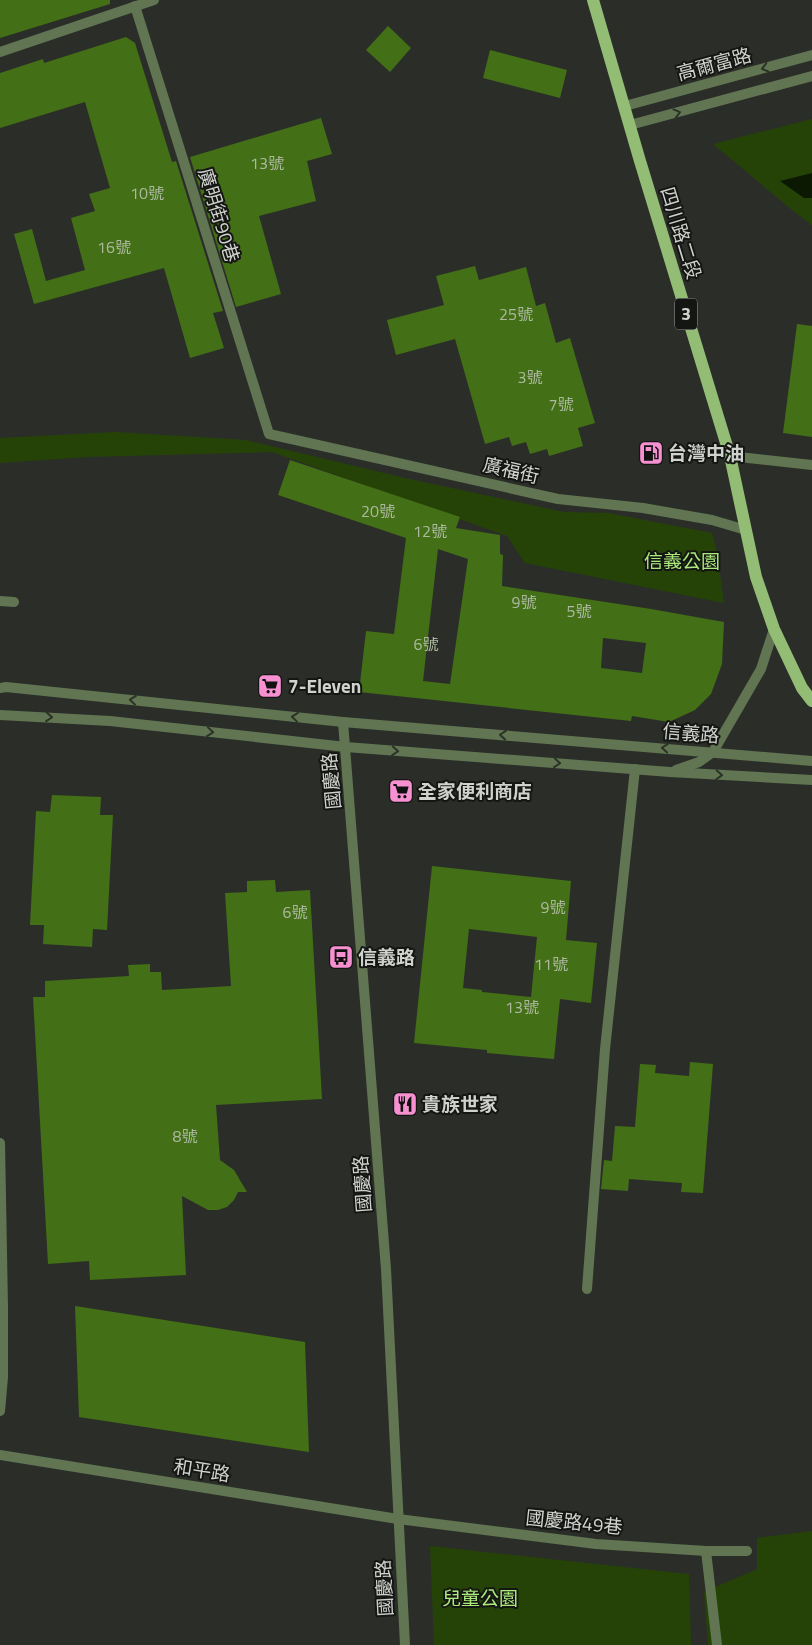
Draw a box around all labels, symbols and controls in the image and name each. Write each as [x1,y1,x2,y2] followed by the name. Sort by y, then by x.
[673,40,754,87] street label: 高爾富路
[761,62,770,72] one-way arrow
[673,108,681,118] one-way arrow
[250,151,284,175] house number: 13號
[191,164,248,266] street label: 廣明街90巷
[130,181,164,205] house number: 10號
[654,183,709,283] street label: 四川路二段
[97,235,131,259] house number: 16號
[675,298,697,329] road number: 3
[499,302,533,326] house number: 25號
[518,365,542,389] house number: 3號
[549,392,573,416] house number: 7號
[668,438,744,467] place label: 台灣中油
[638,440,664,466] fuel station icon: 台灣中油
[480,449,542,490] street label: 廣福街
[361,499,395,523] house number: 20號
[413,519,447,543] house number: 12號
[644,546,720,575] park label: 信義公園
[512,590,536,614] house number: 9號
[567,599,591,623] house number: 5號
[414,632,438,656] house number: 6號
[288,671,361,700] place label: 7-Eleven
[257,673,283,699] supermarket icon: 7-Eleven
[129,695,137,706] one-way arrow
[45,711,53,722] one-way arrow
[290,712,298,723] one-way arrow
[661,716,721,749] street label: 信義路
[207,726,215,737] one-way arrow
[499,729,507,740] one-way arrow
[661,743,669,754] one-way arrow
[391,745,399,756] one-way arrow
[314,751,347,811] street label: 國慶路
[553,757,561,768] one-way arrow
[715,769,723,780] one-way arrow
[418,776,532,805] place label: 全家便利商店
[388,778,414,804] supermarket icon: 全家便利商店
[541,895,565,919] house number: 9號
[283,900,307,924] house number: 6號
[358,942,415,971] place label: 信義路
[328,944,354,970] bus stop icon: 信義路
[534,952,568,976] house number: 11號
[505,995,539,1019] house number: 13號
[422,1089,498,1118] place label: 貴族世家
[392,1091,418,1117] restaurant icon: 貴族世家
[173,1124,197,1148] house number: 8號
[345,1155,378,1213] street label: 國慶路
[172,1451,233,1488] street label: 和平路
[524,1502,624,1541] street label: 國慶路49巷
[368,1559,399,1617] street label: 國慶路
[442,1583,518,1612] park label: 兒童公園

